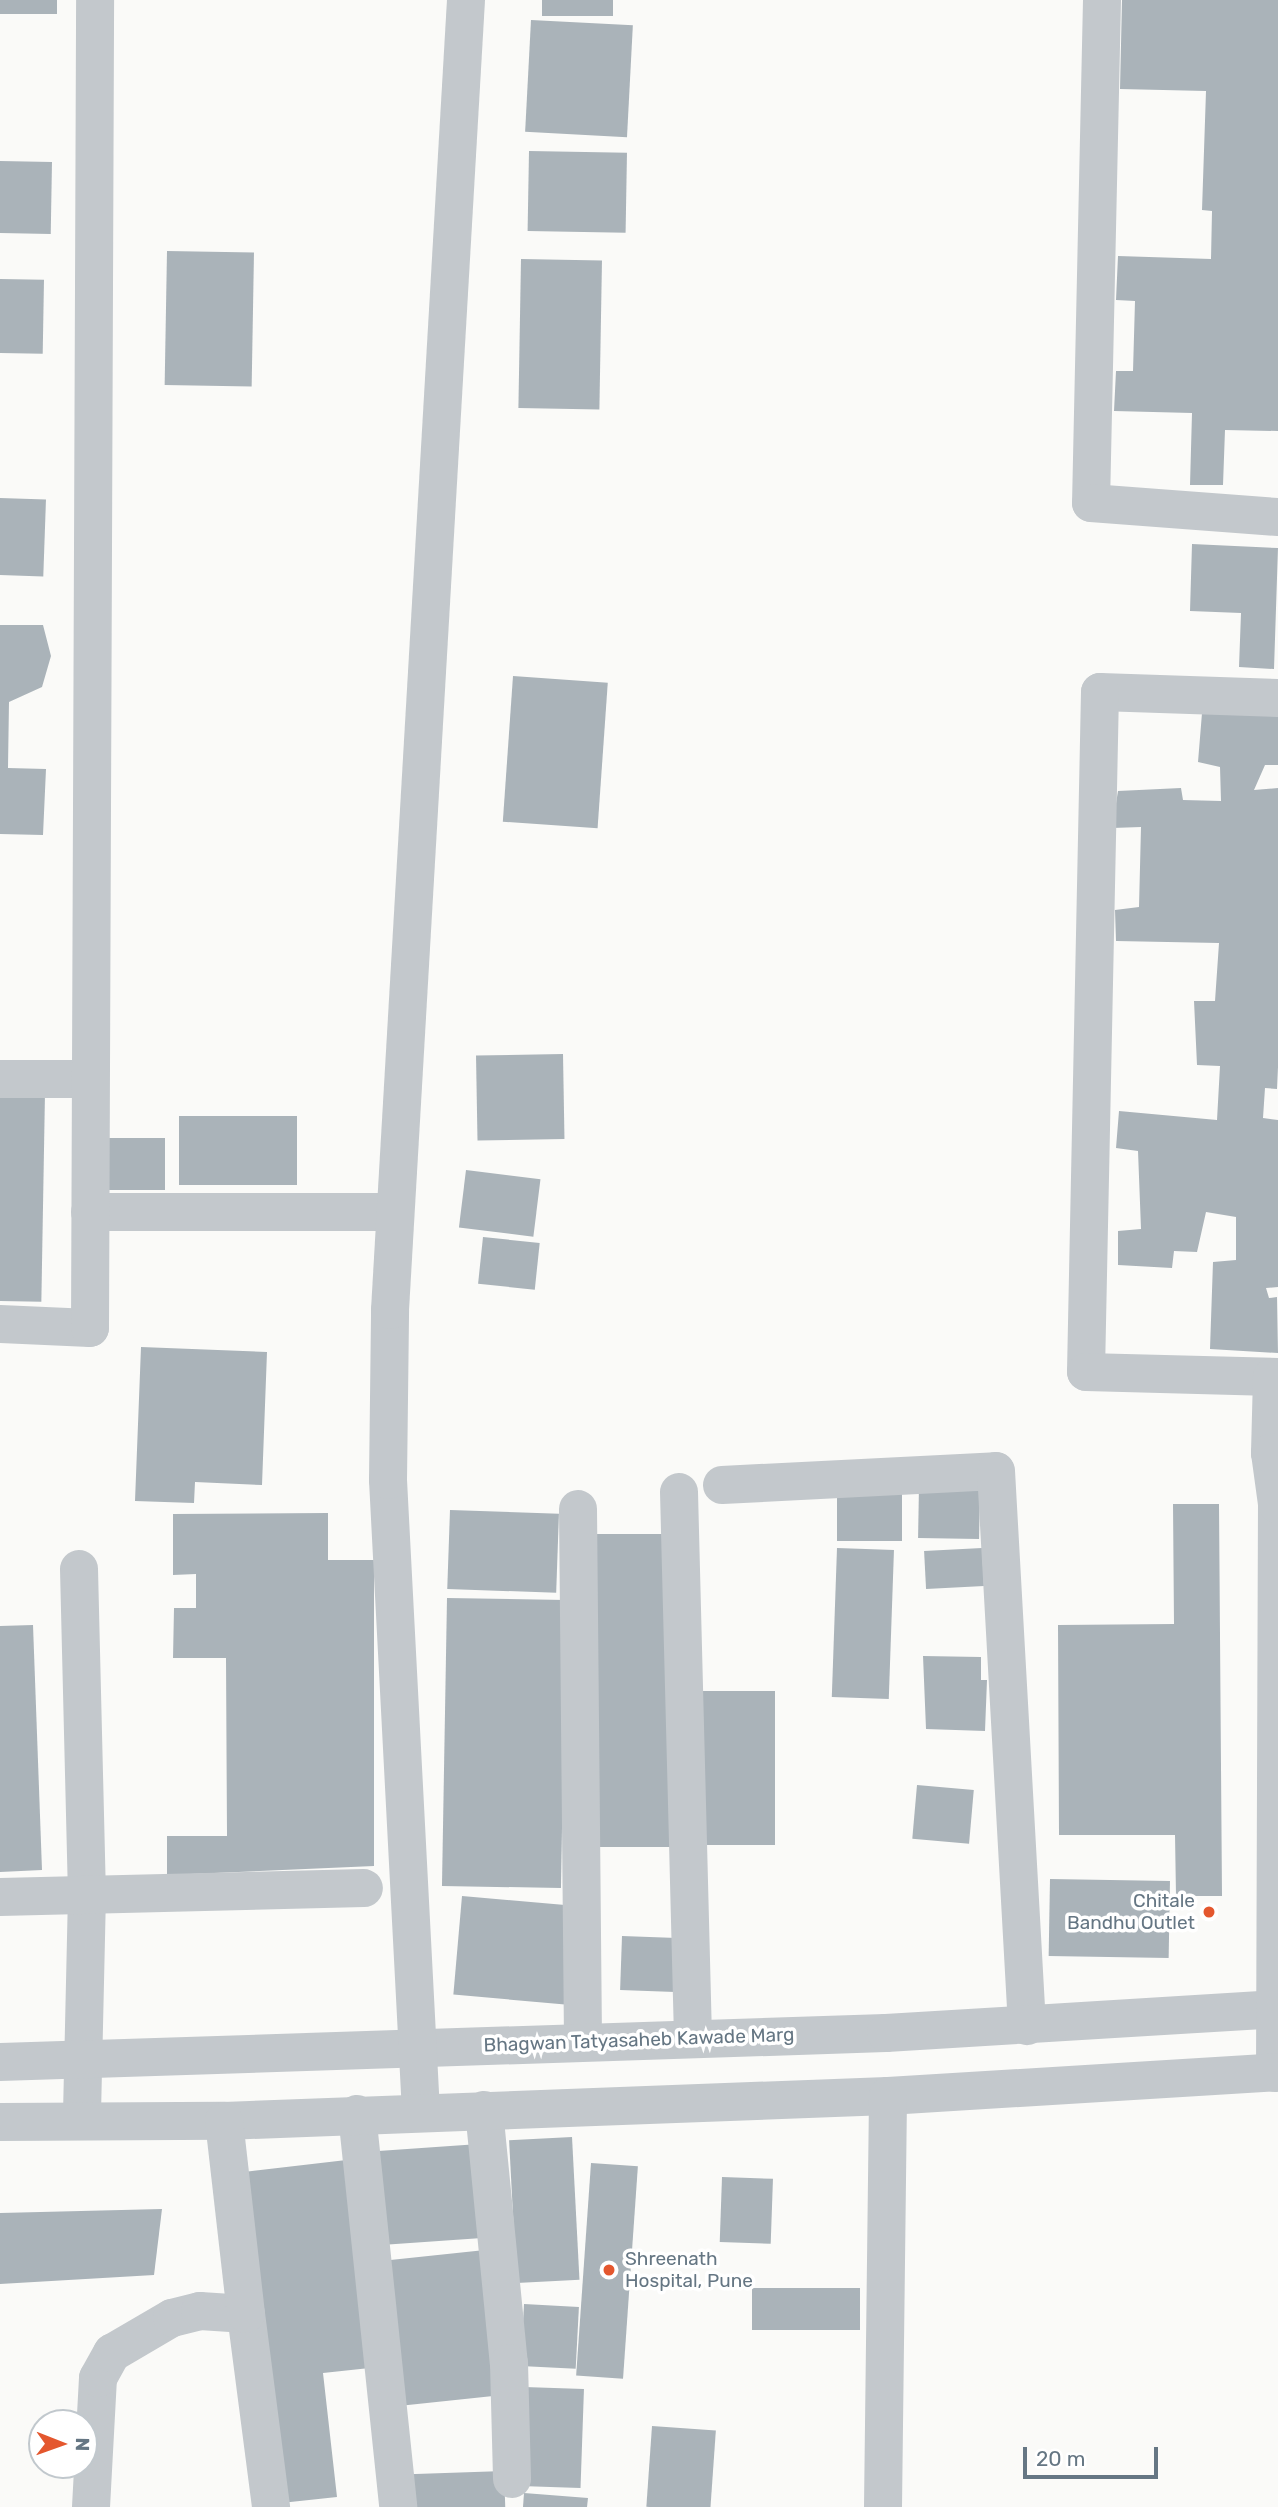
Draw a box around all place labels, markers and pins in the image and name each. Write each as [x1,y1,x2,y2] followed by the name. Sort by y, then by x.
[1067,1890,1195,1934] place label: Chitale Bandhu Outlet
[1201,1904,1217,1920] marker: Chitale Bandhu Outlet
[625,2248,753,2292] place label: Shreenath Hospital, Pune
[599,2260,619,2280] marker: Shreenath Hospital, Pune

